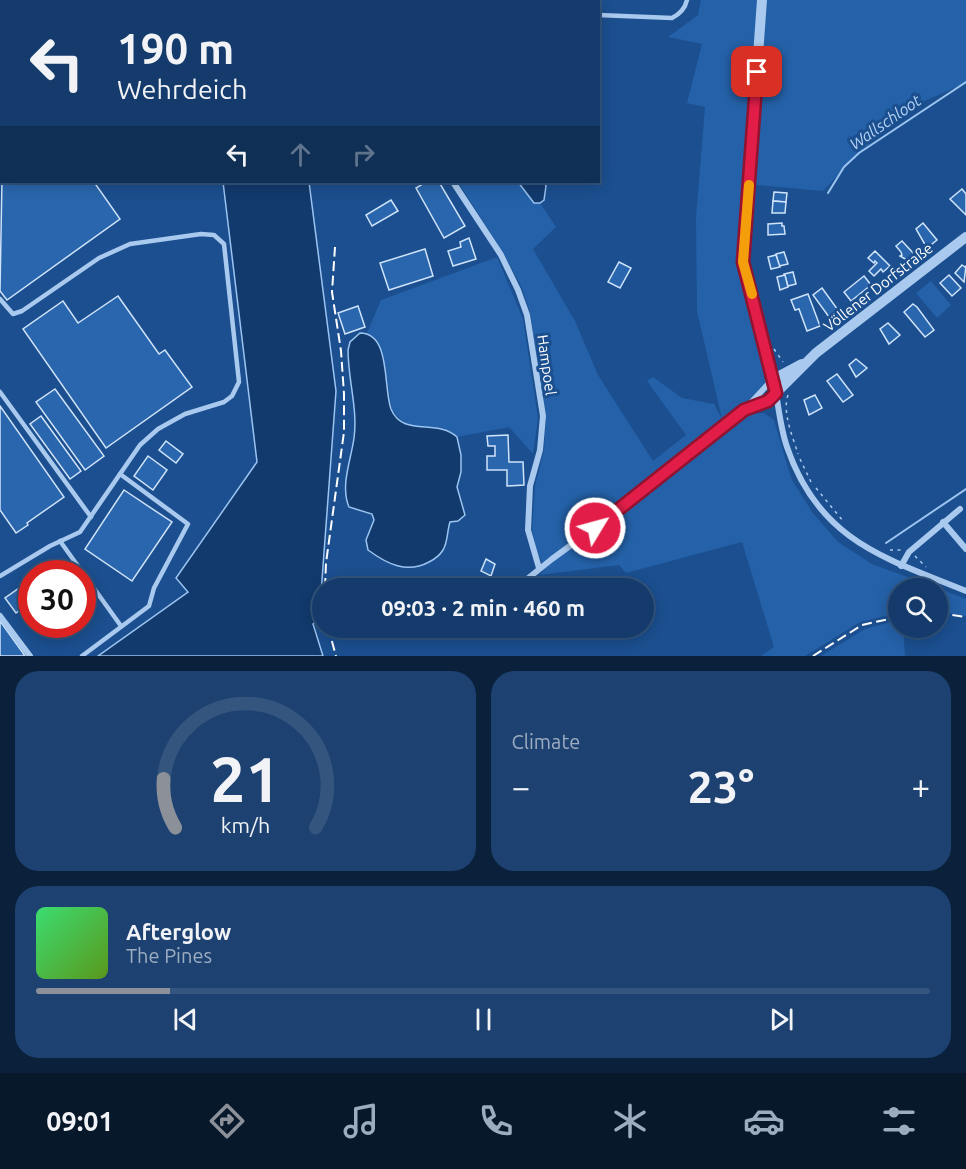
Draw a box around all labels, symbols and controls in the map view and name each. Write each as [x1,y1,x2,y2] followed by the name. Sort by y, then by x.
[18,24,96,102] icon: left
[117,25,234,72] text: 190 m
[731,46,782,97] pin
[740,55,773,88] icon: arrive
[117,74,247,104] text: Wehrdeich
[846,91,925,153] water label: Wallschloot
[221,138,254,171] icon: left
[284,138,317,171] icon: ahead
[347,138,380,171] icon: right
[820,239,936,335] street label: Völlener Dorfstraße
[534,334,560,396] street label: Hampoel
[563,496,627,560] position arrow
[18,560,96,638] speed limit sign: 30
[888,578,948,638] map controls
[888,578,948,638] button: search
[381,595,585,620] text: 09:03 · 2 min · 460 m
[512,730,580,753] text: Climate
[210,744,280,814] text: 21
[687,761,754,812] text: 23°
[512,768,530,805] text: −
[911,768,930,805] text: +
[220,813,270,837] text: km/h
[126,919,231,944] text: Afterglow
[126,944,212,967] text: The Pines
[169,1003,202,1036] icon: previous
[467,1003,500,1036] icon: pause
[765,1003,798,1036] icon: next
[206,1100,248,1142] icon: directions
[340,1100,382,1142] icon: music
[475,1100,517,1142] icon: phone
[609,1100,651,1142] icon: climate
[743,1100,785,1142] icon: car
[878,1100,920,1142] icon: filters
[46,1106,114,1136] text: 09:01

